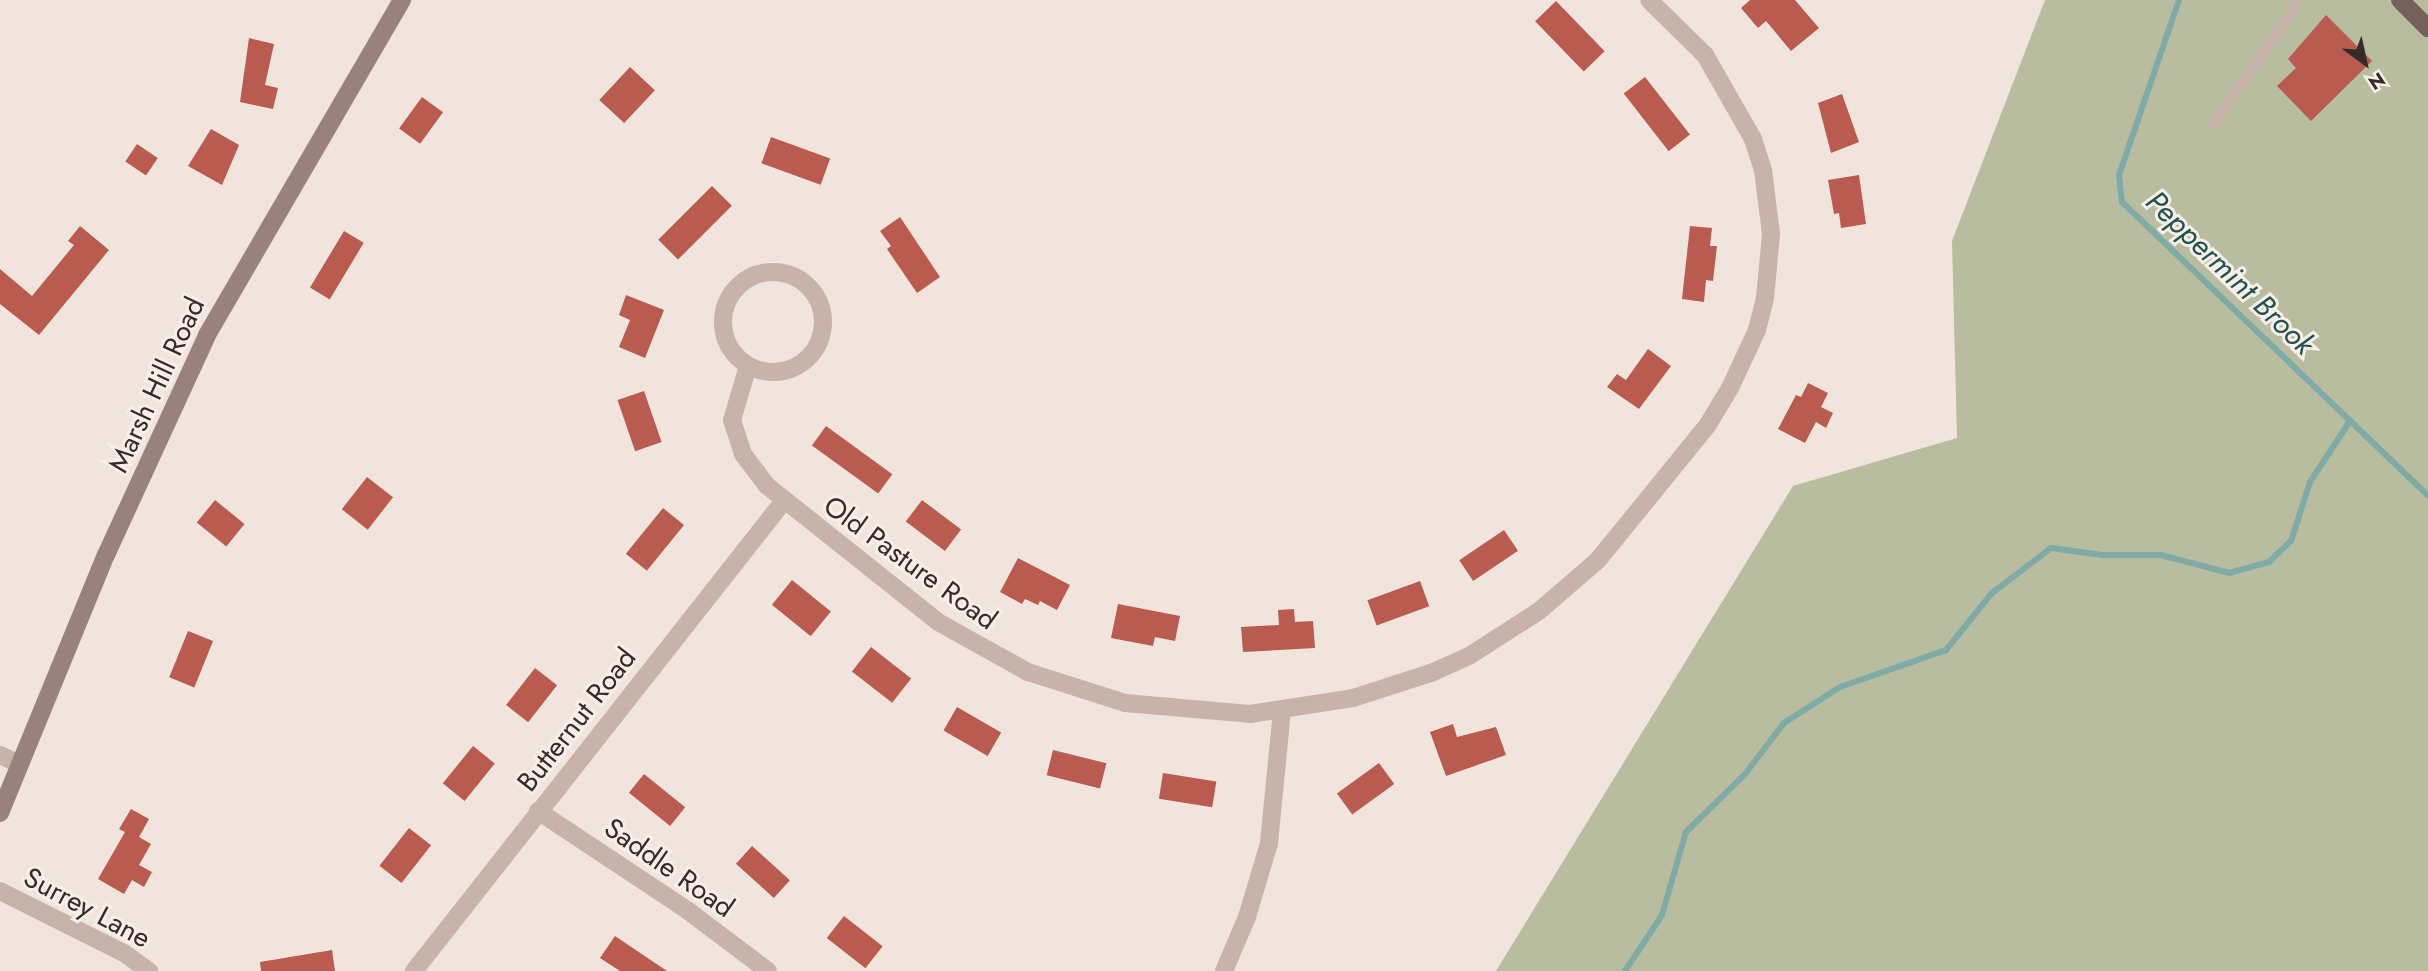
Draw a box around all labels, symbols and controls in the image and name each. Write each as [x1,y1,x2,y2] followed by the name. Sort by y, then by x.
[2330,28,2400,98] north arrow
[2363,66,2390,96] text: N
[2138,184,2322,362] water label: Peppermint Brook
[102,292,212,478] street label: Marsh Hill Road
[817,489,1003,637] street label: Old Pasture Road
[511,642,643,798] street label: Butternut Road
[598,811,740,925] street label: Saddle Road
[18,861,156,955] street label: Surrey Lane

